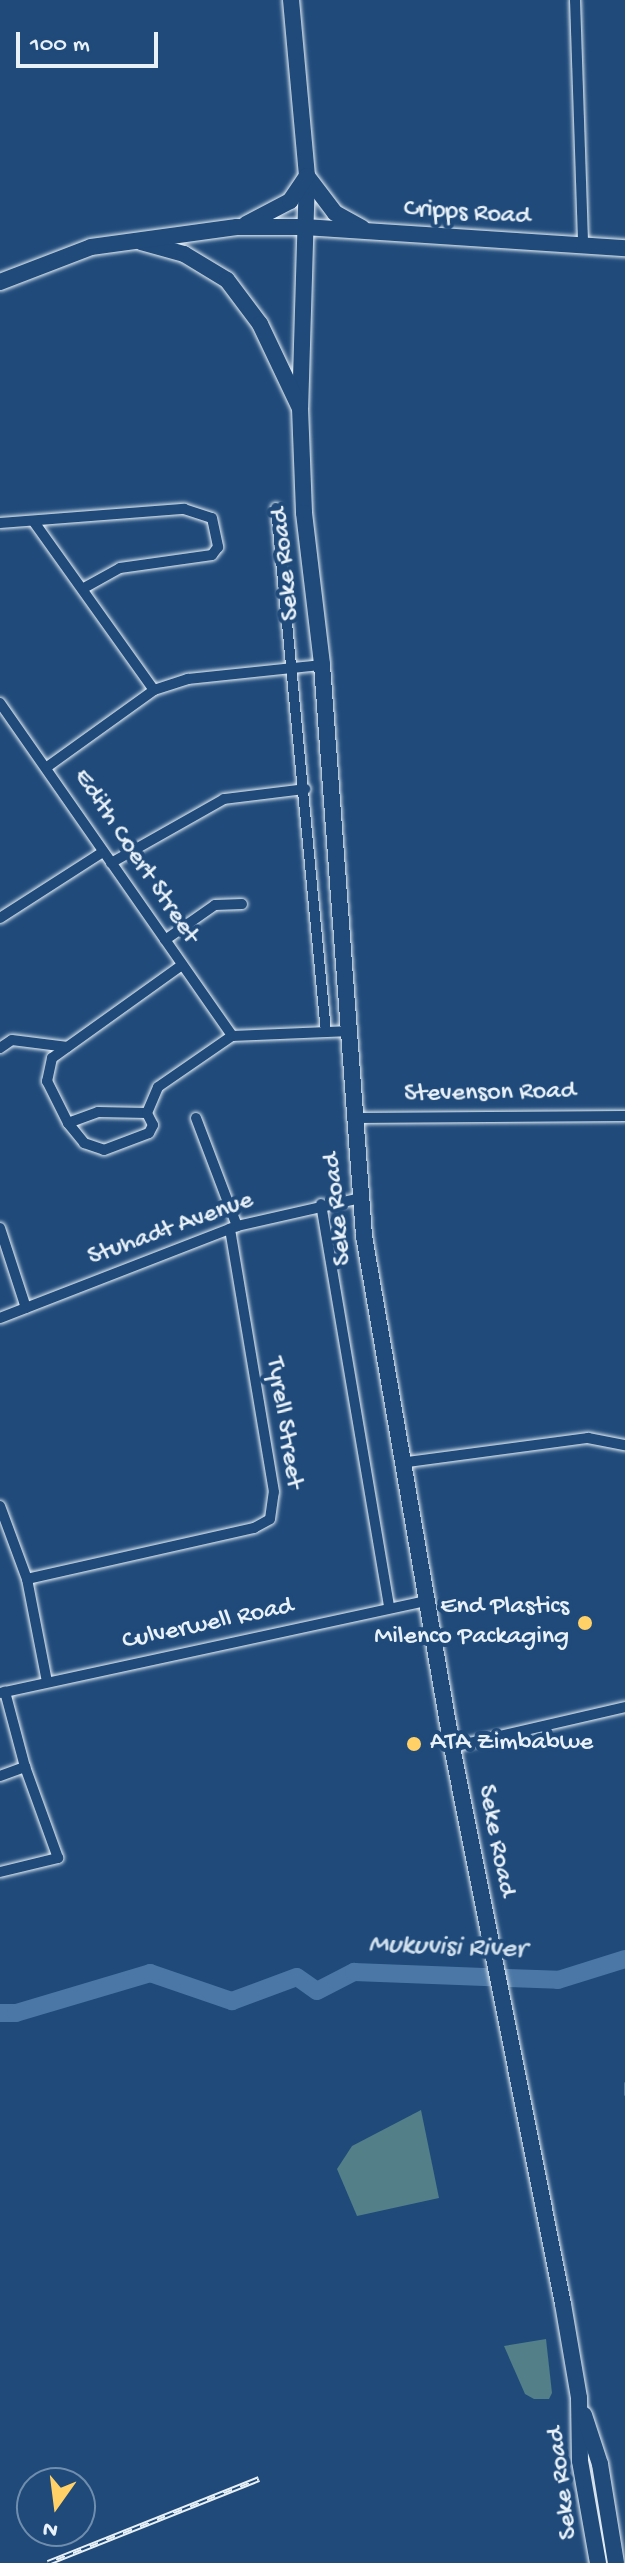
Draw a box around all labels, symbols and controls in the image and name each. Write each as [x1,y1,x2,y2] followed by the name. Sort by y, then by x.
[20,16,162,66] scale bar
[30,31,90,60] text: 100 m
[403,194,531,234] street label: Cripps Road
[266,506,308,622] street label: Seke Road
[65,764,205,950] street label: Edith Coert Street
[404,1077,576,1111] street label: Stevenson Road
[318,1151,360,1267] street label: Seke Road
[84,1186,258,1274] street label: Stuhadt Avenue
[257,1355,309,1491] street label: Tyrell Street
[120,1592,296,1658] street label: Culverwell Road
[374,1592,569,1654] place label: End Plastics Milenco Packaging
[576,1614,594,1632] marker: End Plastics Milenco Packaging
[430,1728,593,1760] place label: ATA Zimbabwe
[405,1735,423,1753] marker: ATA Zimbabwe
[469,1782,521,1900] street label: Seke Road
[368,1928,526,1968] water label: Mukuvisi River
[542,2425,586,2541] street label: Seke Road
[16,2467,96,2547] north arrow
[41,2514,61,2543] text: N

